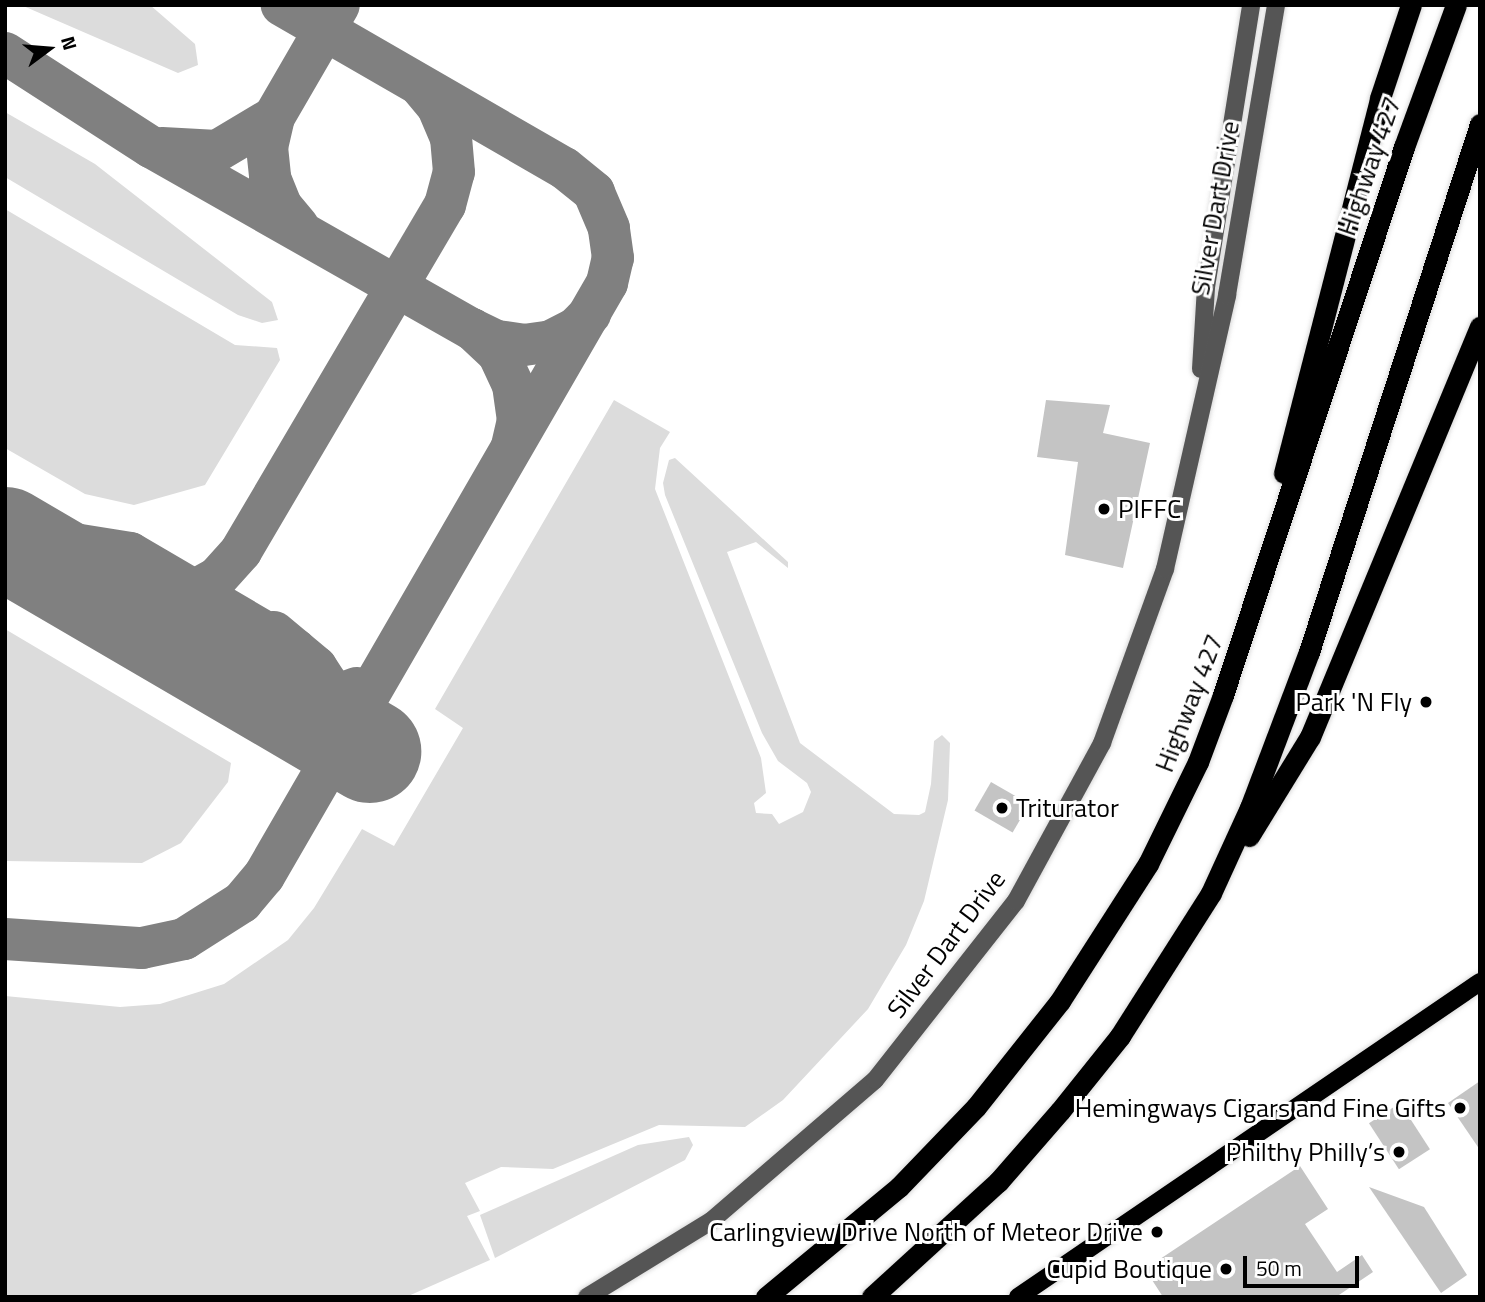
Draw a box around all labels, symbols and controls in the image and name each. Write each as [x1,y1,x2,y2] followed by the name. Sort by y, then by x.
[14,14,84,84] north arrow
[54,33,85,53] text: N
[1331,92,1407,240] street label: Highway 427
[1184,118,1246,298] street label: Silver Dart Drive
[1118,493,1181,525] place label: PIFFC
[1096,501,1112,517] marker: PIFFC
[1148,630,1230,776] street label: Highway 427
[1296,686,1412,718] place label: Park 'N Fly
[1418,694,1434,710] marker: Park 'N Fly
[1016,792,1119,824] place label: Triturator
[994,800,1010,816] marker: Triturator
[880,864,1012,1024] street label: Silver Dart Drive
[1075,1092,1446,1124] place label: Hemingways Cigars and Fine Gifts
[1452,1100,1468,1116] marker: Hemingways Cigars and Fine Gifts
[1226,1136,1385,1168] place label: Philthy Philly’s
[1391,1144,1407,1160] marker: Philthy Philly’s
[709,1216,1143,1248] place label: Carlingview Drive North of Meteor Drive
[1149,1224,1165,1240] marker: Carlingview Drive North of Meteor Drive
[1247,1242,1362,1286] scale bar
[1256,1252,1302,1284] text: 50 m
[1046,1253,1212,1285] place label: Cupid Boutique
[1218,1261,1234,1277] marker: Cupid Boutique

